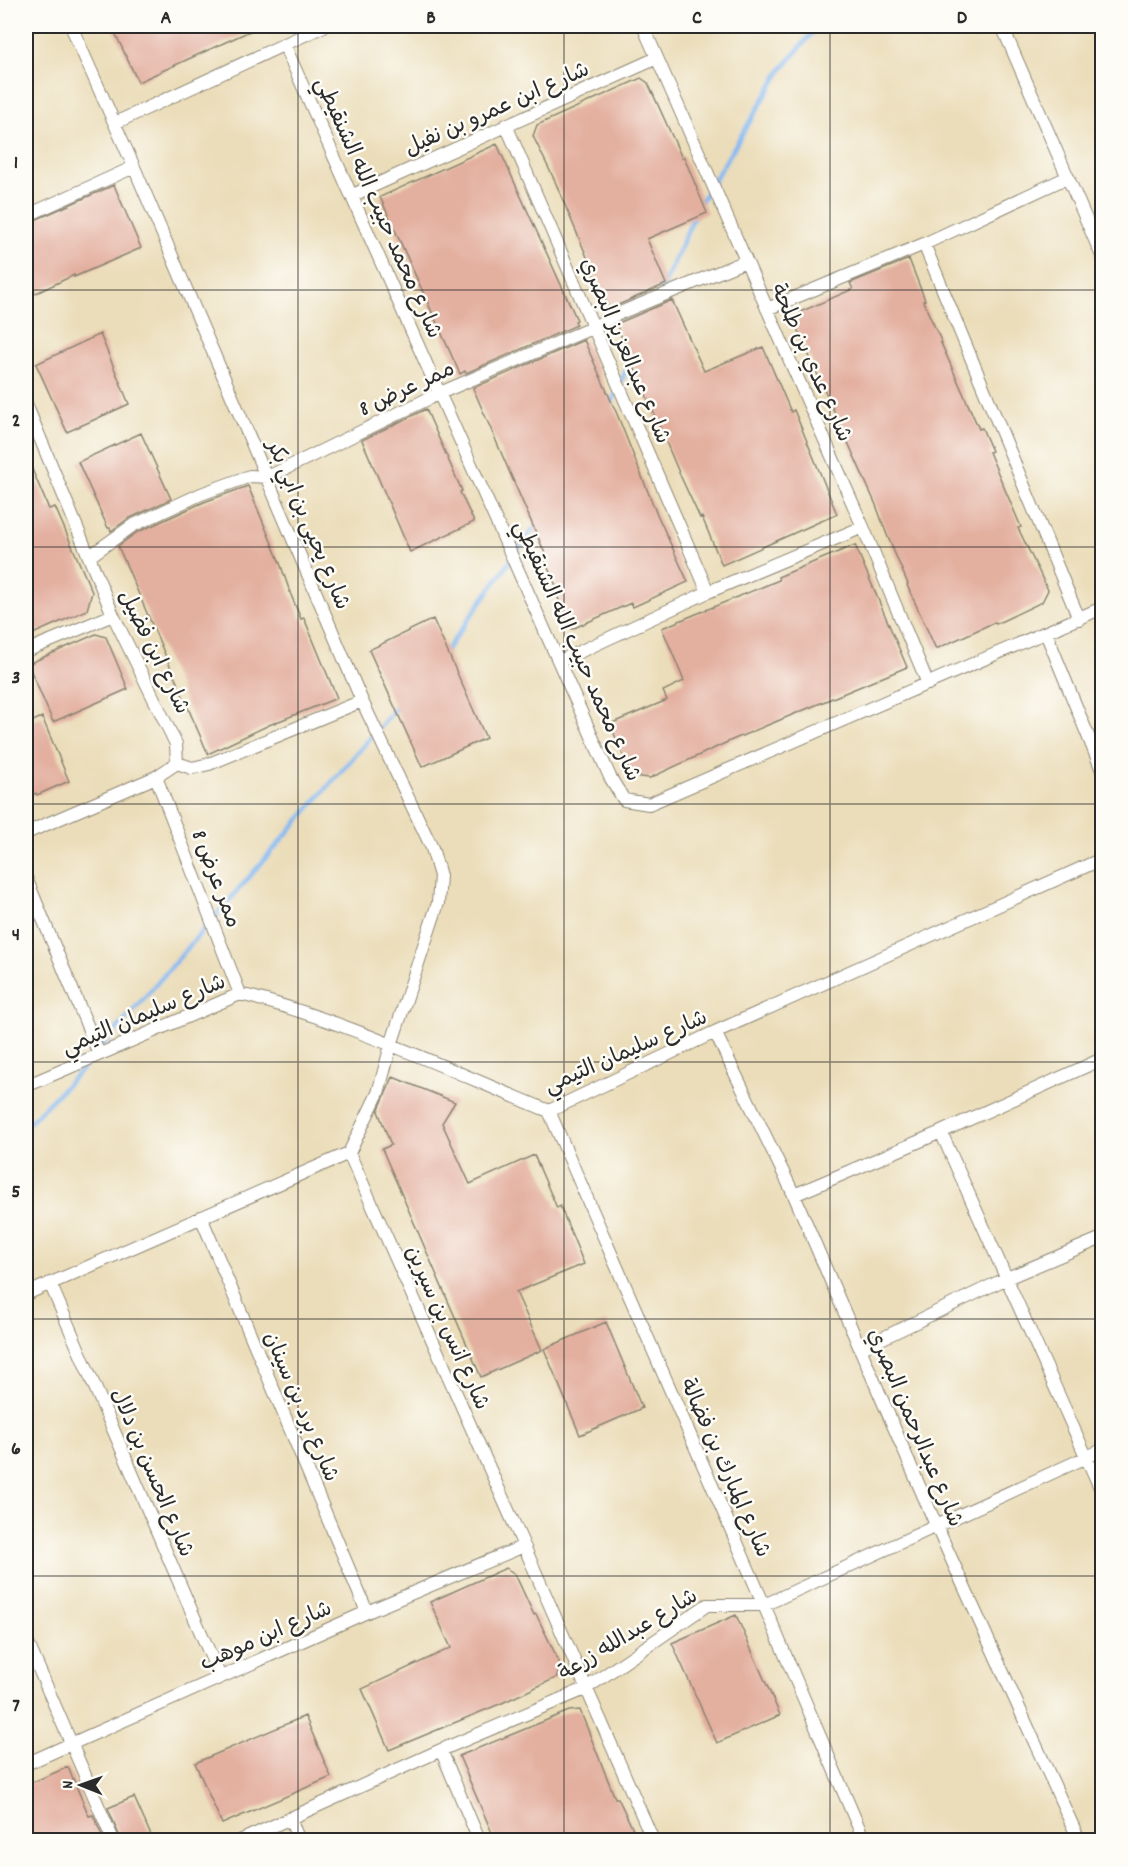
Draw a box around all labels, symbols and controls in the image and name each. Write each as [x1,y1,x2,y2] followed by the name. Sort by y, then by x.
[161,5,172,33] text: A
[426,5,436,33] text: B
[692,5,702,33] text: C
[957,5,968,33] text: D
[400,55,595,165] street label: شارع ابن عمرو بن نفيل
[304,73,448,344] street label: شارع محمد حبيب الله الشنقيطي
[14,150,18,178] text: 1
[571,253,677,449] street label: شارع عبدالعزيز البصري
[761,279,859,448] street label: شارع عدي بن طلحة
[354,354,461,426] street label: ممر عرض 8
[12,408,20,436] text: 2
[255,434,357,616] street label: شارع يحيى بن ابي بكر
[503,516,647,787] street label: شارع محمد حبيب الله الشنقيطي
[109,585,196,720] street label: شارع ابن فضيل
[12,665,20,693] text: 3
[182,826,248,933] street label: ممر عرض 8
[12,922,20,950] text: 4
[57,968,232,1066] street label: شارع سليمان التيمي
[540,1003,713,1104] street label: شارع سليمان التيمي
[11,1179,21,1207] text: 5
[396,1241,496,1415] street label: شارع انس بن سيرين
[858,1324,970,1532] street label: شارع عبدالرحمن البصري
[254,1327,345,1487] street label: شارع برد بن سينان
[670,1374,777,1563] street label: شارع المبارك بن فضالة
[101,1384,200,1563] street label: شارع الحسن بن دلال
[11,1436,21,1464] text: 6
[553,1582,704,1690] street label: شارع عبدالله زرعة
[195,1594,338,1680] street label: شارع ابن موهب
[12,1693,20,1721] text: 7
[51,1755,111,1815] north arrow
[57,1781,80,1789] text: N

